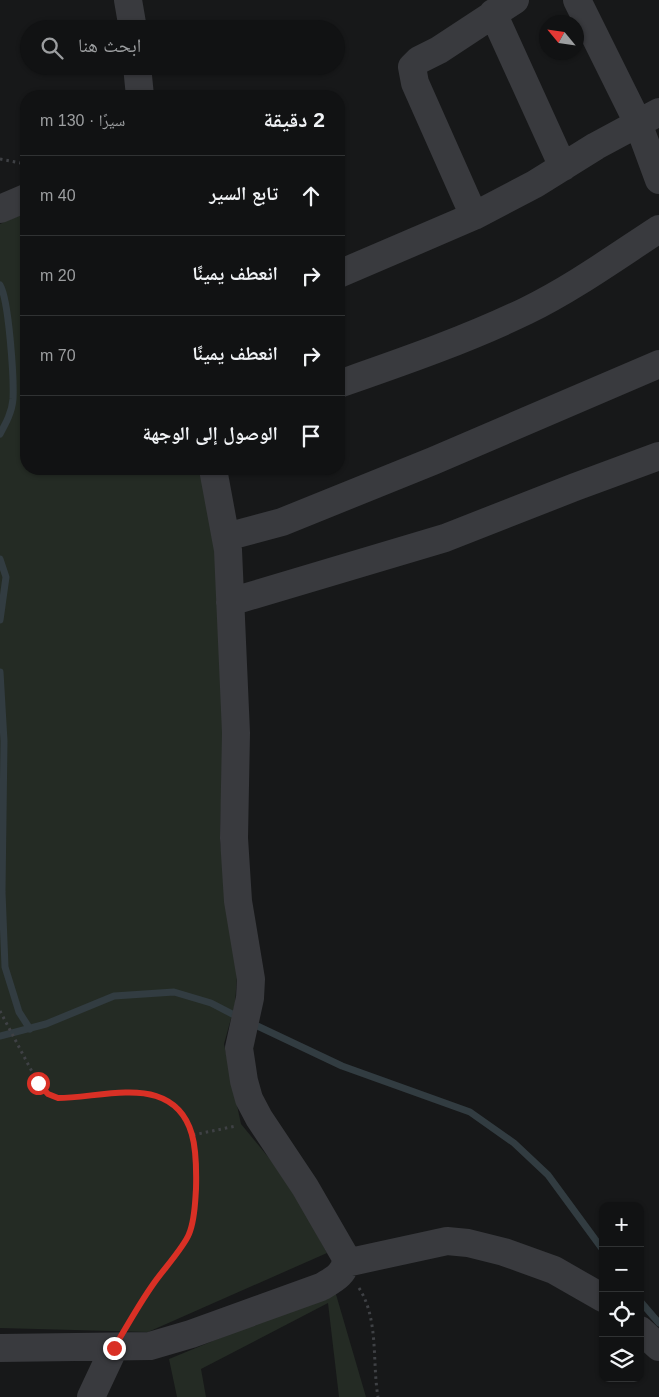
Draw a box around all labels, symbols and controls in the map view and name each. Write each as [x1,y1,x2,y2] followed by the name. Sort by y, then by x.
[539,15,584,60] north arrow
[20,20,345,75] search box
[38,34,66,62] icon: search
[78,35,141,56] text: ابحث هنا
[263,108,325,131] text: 2 دقيقة
[40,112,125,129] text: سيرًا · 130 m
[297,182,325,210] icon: ahead
[209,183,278,204] text: تابع السير
[40,187,76,204] text: 40 m
[297,262,325,290] icon: right
[192,263,278,284] text: انعطف يمينًا
[40,267,76,284] text: 20 m
[297,342,325,370] icon: right
[192,343,278,364] text: انعطف يمينًا
[40,347,76,364] text: 70 m
[297,422,325,450] icon: arrive
[142,423,278,444] text: الوصول إلى الوجهة
[27,1072,50,1095] route start
[599,1202,644,1382] map controls
[599,1202,644,1247] button: +
[599,1247,644,1292] button: −
[599,1292,644,1337] button: locate
[103,1337,126,1360] route end
[599,1337,644,1382] button: layers

